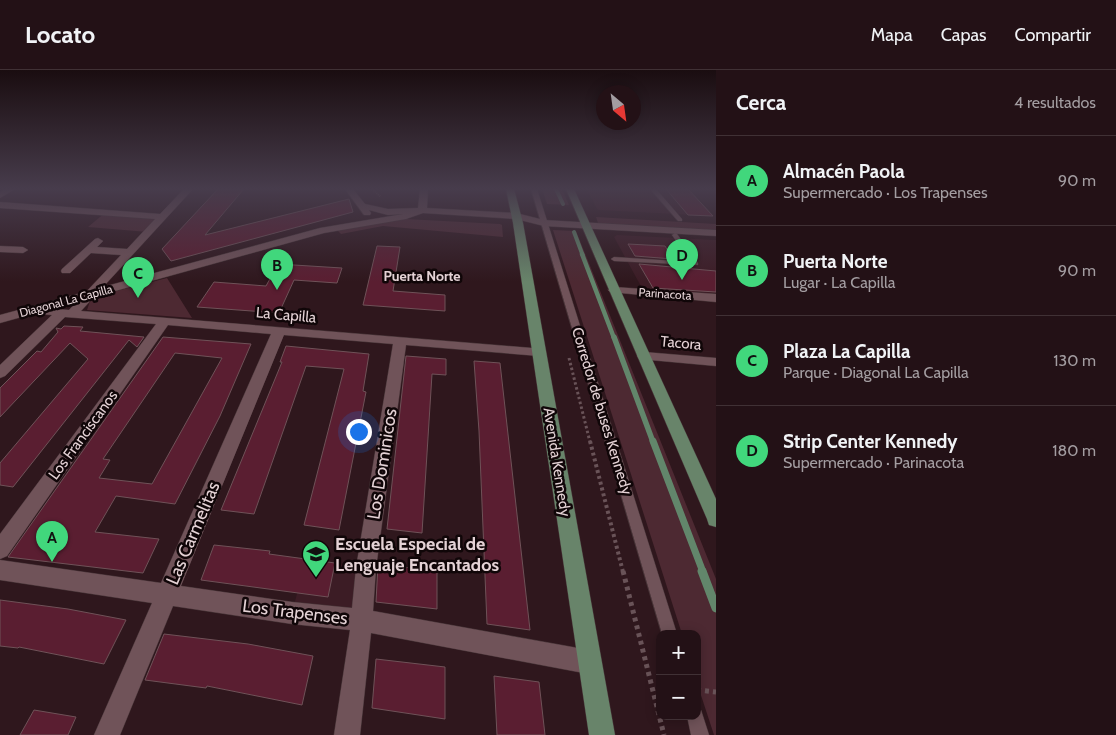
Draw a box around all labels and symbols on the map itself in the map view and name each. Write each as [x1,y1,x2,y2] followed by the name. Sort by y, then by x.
[596,85,641,130] north arrow
[666,239,698,280] pin: D
[261,249,293,290] pin: B
[122,257,154,298] pin: C
[383,267,461,285] district label: Puerta Norte
[18,281,114,320] street label: Diagonal La Capilla
[638,284,692,303] street label: Parinacota
[255,303,318,327] street label: La Capilla
[568,325,636,497] street label: Corredor de buses Kennedy
[660,332,703,354] street label: Tacora
[45,387,121,483] street label: Los Franciscanos
[539,406,575,518] street label: Avenida Kennedy
[362,407,402,521] street label: Los Dominicos
[346,419,372,445] your location
[161,478,225,588] street label: Las Carmelitas
[36,521,68,562] pin: A
[335,533,499,576] place label: Escuela Especial de Lenguaje Encantados
[301,539,331,578] school or university icon: Escuela Especial de Lenguaje Encantados
[241,595,349,629] street label: Los Trapenses

